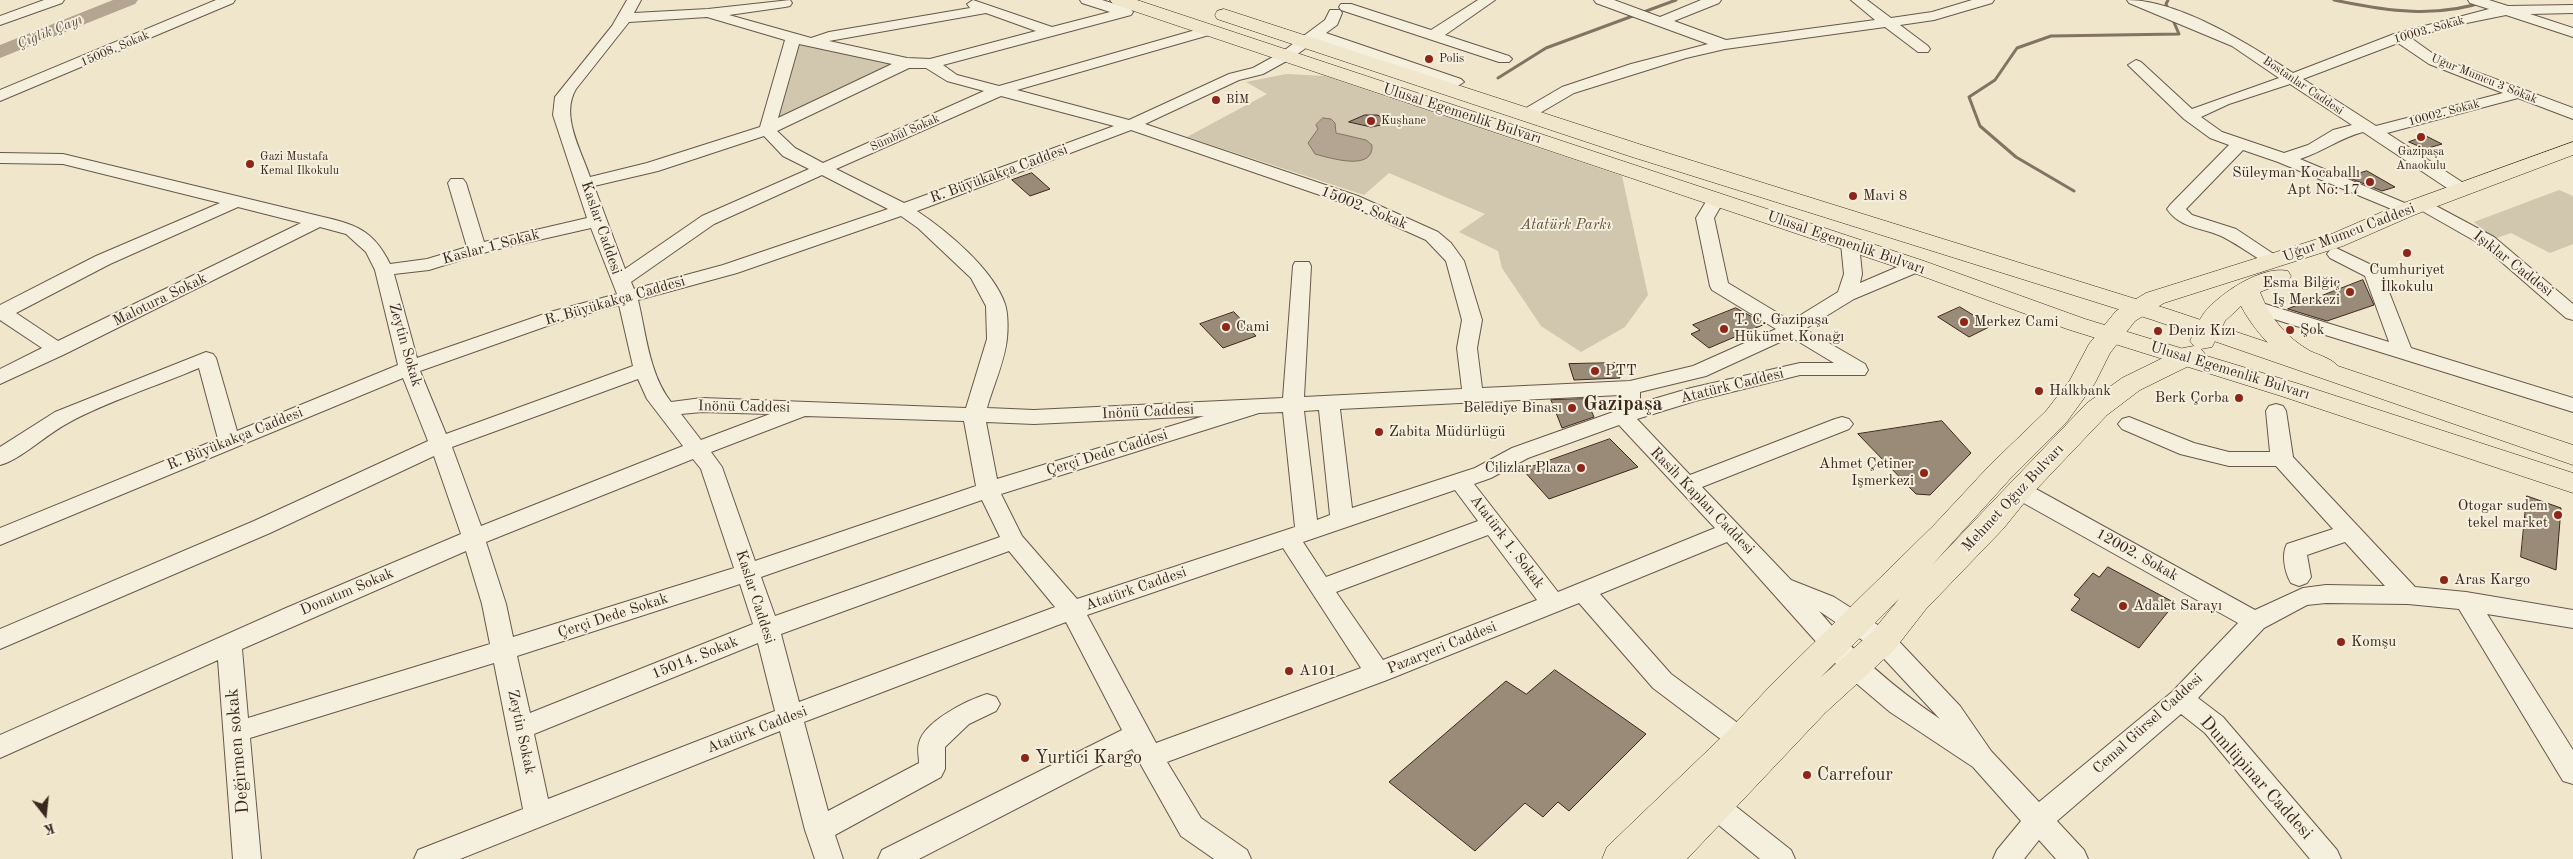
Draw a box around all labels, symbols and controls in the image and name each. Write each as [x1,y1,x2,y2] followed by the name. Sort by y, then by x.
[15,11,85,53] water label: Çığlık Çayı
[2392,13,2466,47] street label: 10003. Sokak
[78,28,152,70] street label: 15008. Sokak
[2429,51,2539,107] street label: Uğur Mumcu 3 Sokak
[1439,52,1464,66] place label: Polis
[1423,53,1435,65] marker: Polis
[2260,54,2346,118] street label: Bostanlar Caddesi
[1380,80,1544,148] street label: Ulusal Egemenlik Bulvarı
[1226,93,1249,107] place label: BİM
[1210,94,1222,106] marker: BİM
[2407,97,2481,129] street label: 10002. Sokak
[868,111,942,155] street label: Sümbül Sokak
[1381,114,1426,128] place label: Kuşhane
[1365,115,1377,127] marker: Kuşhane
[2415,131,2427,143] marker: Gazipaşa Anaokulu
[928,141,1070,207] street label: R. Büyükakça Caddesi
[2396,145,2446,173] place label: Gazipaşa Anaokulu
[260,150,339,178] place label: Gazi Mustafa Kemal Ilkokulu
[244,158,256,170] marker: Gazi Mustafa Kemal Ilkokulu
[2232,164,2360,199] place label: Süleyman Kocaballı Apt No: 17
[2364,176,2376,188] marker: Süleyman Kocaballı Apt No: 17
[577,179,625,277] street label: Kaslar Caddesi
[1318,182,1410,234] street label: 15002. Sokak
[1863,187,1907,205] place label: Mavi 8
[1847,190,1859,202] marker: Mavi 8
[2280,200,2418,266] street label: Uğur Mumcu Caddesi
[1765,208,1927,278] street label: Ulusal Egemenlik Bulvarı
[1520,216,1612,234] park label: Atatürk Parkı
[441,225,541,269] street label: Kaslar 1 Sokak
[2469,227,2557,301] street label: Işıklar Caddesi
[2401,247,2413,259] marker: Cumhuriyet İlkokulu
[2369,261,2445,296] place label: Cumhuriyet İlkokulu
[110,270,210,330] street label: Malotura Sokak
[543,272,687,330] street label: R. Büyükakça Caddesi
[2262,274,2340,309] place label: Esma Bilğiç Iş Merkezi
[2344,286,2356,298] marker: Esma Bilğiç Iş Merkezi
[384,301,426,389] street label: Zeytin Sokak
[1734,311,1844,346] place label: T. C. Gazipaşa Hükümet Konağı
[1974,313,2059,331] place label: Merkez Cami
[1958,316,1970,328] marker: Merkez Cami
[1236,318,1269,336] place label: Cami
[1220,321,1232,333] marker: Cami
[2300,321,2325,339] place label: Şok
[2168,322,2236,340] place label: Deniz Kızı
[1718,323,1730,335] marker: T. C. Gazipaşa Hükümet Konağı
[2284,324,2296,336] marker: Şok
[2152,325,2164,337] marker: Deniz Kızı
[2148,338,2312,404] street label: Ulusal Egemenlik Bulvarı
[1605,362,1637,380] place label: PTT
[1678,364,1786,408] street label: Atatürk Caddesi
[1589,365,1601,377] marker: PTT
[2049,382,2111,400] place label: Halkbank
[2033,385,2045,397] marker: Halkbank
[2155,389,2229,407] place label: Berk Çorba
[2233,392,2245,404] marker: Berk Çorba
[1583,393,1663,417] district label: Gazipaşa
[698,397,790,417] street label: Inönü Caddesi
[1463,399,1562,417] place label: Belediye Binası
[1101,401,1195,423] street label: Inönü Caddesi
[1566,402,1578,414] marker: Belediye Binası
[164,403,306,475] street label: R. Büyükakça Caddesi
[1389,423,1506,441] place label: Zabita Müdürlügü
[1044,426,1170,480] street label: Çerçi Dede Caddesi
[1373,426,1385,438] marker: Zabita Müdürlügü
[1958,440,2068,556] street label: Mehmet Oğuz Bulvarı
[1646,444,1758,558] street label: Rasih Kaplan Caddesi
[1819,455,1914,490] place label: Ahmet Çetiner Işmerkezi
[1485,459,1571,477] place label: Cilizlar Plaza
[1575,462,1587,474] marker: Cilizlar Plaza
[1918,467,1930,479] marker: Ahmet Çetiner Işmerkezi
[1466,492,1548,592] street label: Atatürk 1. Sokak
[2458,497,2548,532] place label: Otogar sudem tekel market
[2552,509,2564,521] marker: Otogar sudem tekel market
[2093,525,2181,585] street label: 12002. Sokak
[731,548,779,646] street label: Kaslar Caddesi
[1083,563,1189,615] street label: Atatürk Caddesi
[298,564,396,620] street label: Donatım Sokak
[2454,571,2530,589] place label: Aras Kargo
[2438,574,2450,586] marker: Aras Kargo
[555,590,671,642] street label: Çerçi Dede Sokak
[2133,597,2222,615] place label: Adalet Sarayı
[2117,600,2129,612] marker: Adalet Sarayı
[1385,618,1499,678] street label: Pazaryeri Caddesi
[649,632,741,684] street label: 15014. Sokak
[2351,633,2396,651] place label: Komşu
[2335,636,2347,648] marker: Komşu
[1299,662,1337,680] place label: A101
[1283,665,1295,677] marker: A101
[2089,670,2207,778] street label: Cemal Gürsel Caddesi
[222,687,254,815] street label: Değirmen sokak
[503,688,539,776] street label: Zeytin Sokak
[704,703,810,757] street label: Atatürk Caddesi
[2195,712,2317,844] street label: Dumlüpinar Caddesi
[1035,747,1142,769] place label: Yurtici Kargo
[1019,752,1031,764] marker: Yurtici Kargo
[1817,764,1893,786] place label: Carrefour
[1801,769,1813,781] marker: Carrefour
[20,789,70,839] north arrow
[42,820,56,837] text: K

